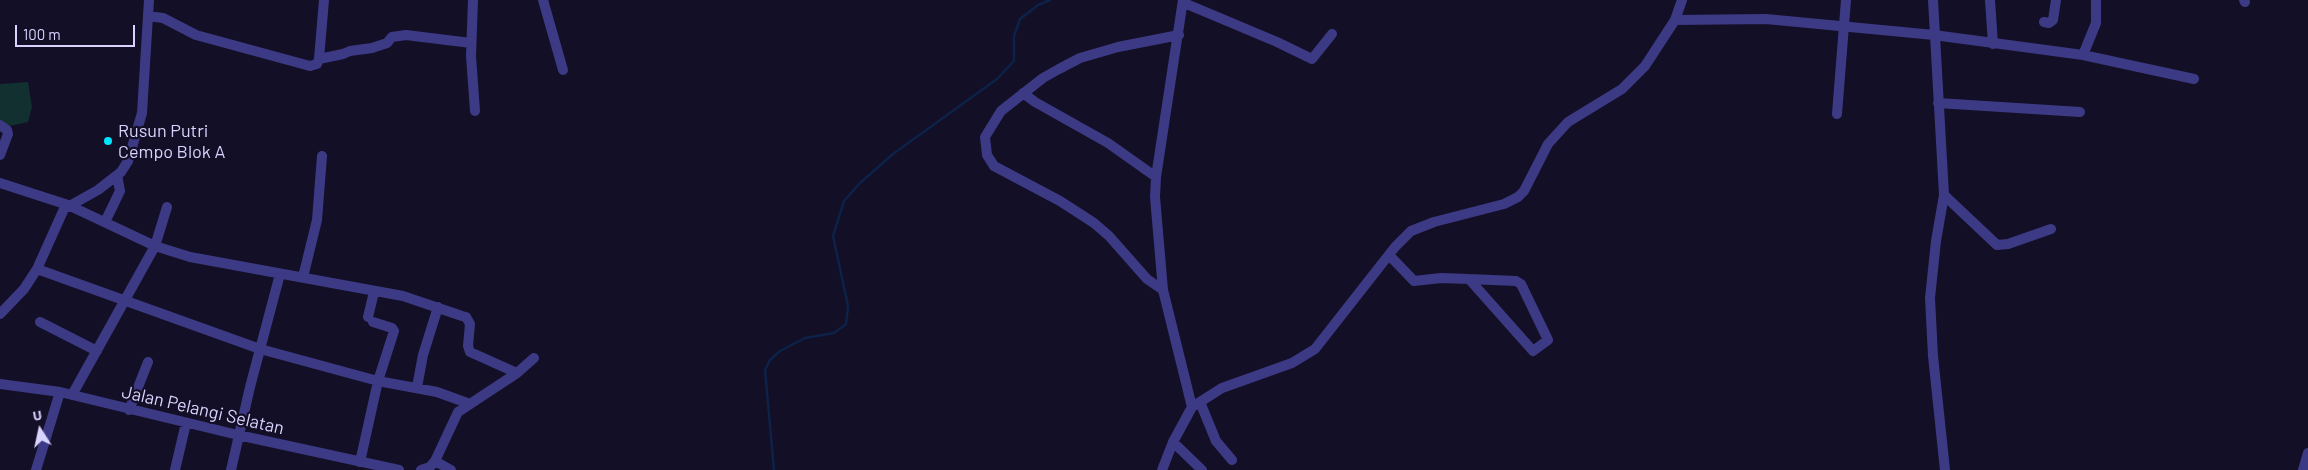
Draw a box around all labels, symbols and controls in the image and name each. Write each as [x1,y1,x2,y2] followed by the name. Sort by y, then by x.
[18,15,138,47] scale bar
[23,25,61,43] text: 100 m
[118,120,225,162] place label: Rusun Putri Cempo Blok A
[102,135,114,147] marker: Rusun Putri Cempo Blok A
[120,381,286,439] street label: Jalan Pelangi Selatan
[15,405,65,455] north arrow
[31,406,43,424] text: U

